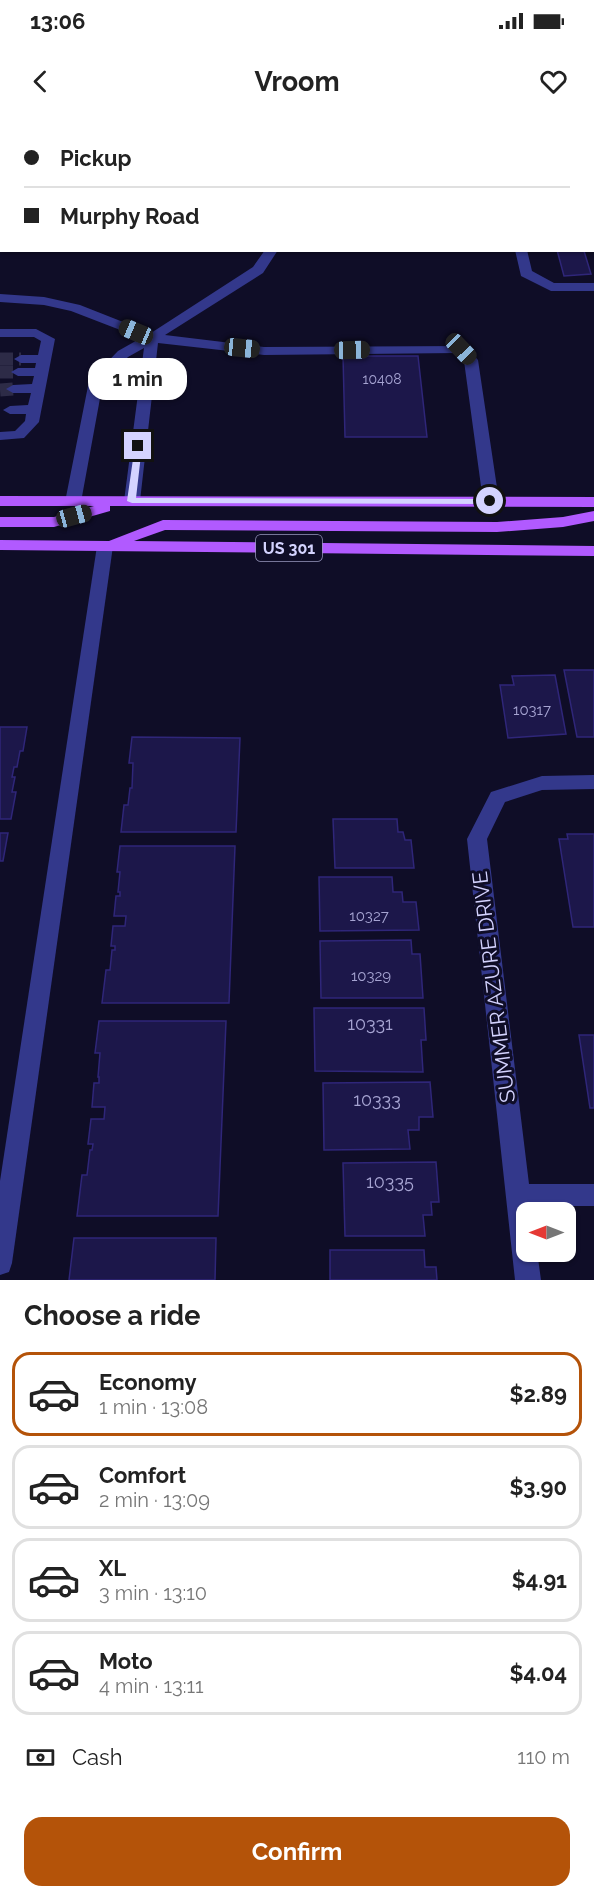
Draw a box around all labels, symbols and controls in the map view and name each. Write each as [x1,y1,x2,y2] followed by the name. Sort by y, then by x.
[30,8,85,34] text: 13:06
[24,65,57,98] icon: back
[537,65,570,98] icon: heart
[254,66,340,97] text: Vroom
[60,145,132,171] text: Pickup
[60,203,199,229] text: Murphy Road
[116,317,156,347] car
[442,330,480,368] car
[223,337,261,359] car
[334,341,370,359] car
[88,359,188,401] callout: 1 min
[112,367,163,391] text: 1 min
[362,371,402,387] house number: 10408
[124,432,151,459] route end
[476,487,503,514] route start
[54,503,94,529] car
[256,535,322,561] road number: US 301
[513,701,551,719] house number: 10317
[467,870,520,1104] street label: SUMMER AZURE DRIVE
[349,907,389,925] house number: 10327
[351,967,391,985] house number: 10329
[347,1013,393,1034] house number: 10331
[353,1089,401,1110] house number: 10333
[366,1171,414,1192] house number: 10335
[516,1202,576,1262] north arrow
[516,1202,576,1262] map controls
[24,1300,200,1331] text: Choose a ride
[27,1367,81,1421] icon: car
[99,1369,197,1395] text: Economy
[509,1381,567,1407] text: $2.89
[99,1395,208,1419] text: 1 min · 13:08
[27,1460,81,1514] icon: car
[99,1462,186,1488] text: Comfort
[509,1474,567,1500] text: $3.90
[99,1488,210,1512] text: 2 min · 13:09
[27,1553,81,1607] icon: car
[99,1555,126,1581] text: XL
[512,1567,567,1593] text: $4.91
[99,1581,207,1605] text: 3 min · 13:10
[27,1646,81,1700] icon: car
[99,1648,153,1674] text: Moto
[509,1660,567,1686] text: $4.04
[99,1674,204,1698] text: 4 min · 13:11
[24,1741,57,1774] icon: cash
[72,1744,123,1770] text: Cash
[517,1745,570,1769] text: 110 m
[24,1817,570,1886] button: Confirm

